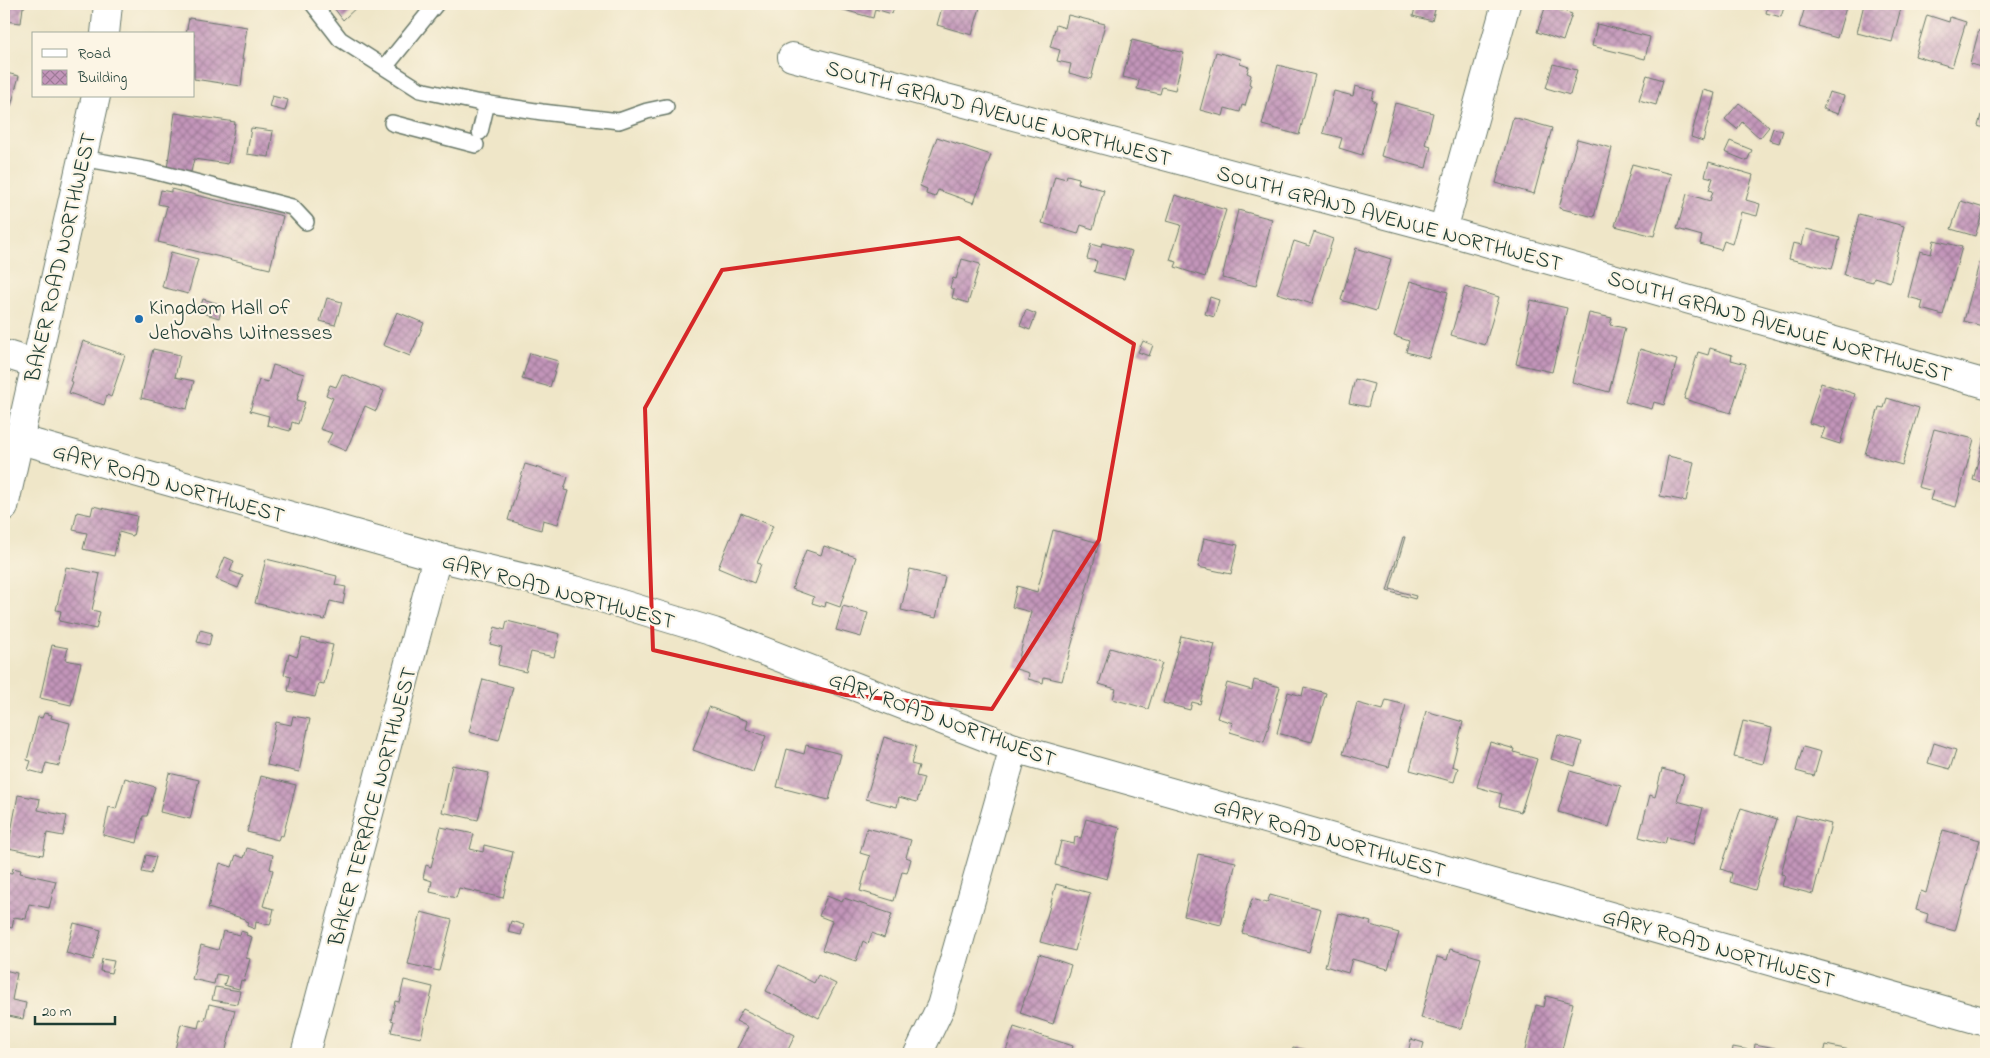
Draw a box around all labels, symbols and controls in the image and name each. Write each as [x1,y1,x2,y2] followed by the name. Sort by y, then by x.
[32,32,195,98] legend
[78,43,111,65] text: Road
[822,53,1175,177] street label: SOUTH GRAND AVENUE NORTHWEST
[77,67,127,90] text: Building
[17,130,106,386] street label: BAKER ROAD NORTHWEST
[1213,158,1566,282] street label: SOUTH GRAND AVENUE NORTHWEST
[1603,263,1955,393] street label: SOUTH GRAND AVENUE NORTHWEST
[149,293,333,350] place label: Kingdom Hall of Jehovahs Witnesses
[133,313,145,325] marker: Kingdom Hall of Jehovahs Witnesses
[49,436,288,533] street label: GARY ROAD NORTHWEST
[438,546,679,639] street label: GARY ROAD NORTHWEST
[321,663,427,951] street label: BAKER TERRACE NORTHWEST
[824,665,1060,777] street label: GARY ROAD NORTHWEST
[1210,791,1449,888] street label: GARY ROAD NORTHWEST
[1599,901,1838,998] street label: GARY ROAD NORTHWEST
[35,993,115,1025] scale bar
[42,1001,72,1023] text: 20 m

